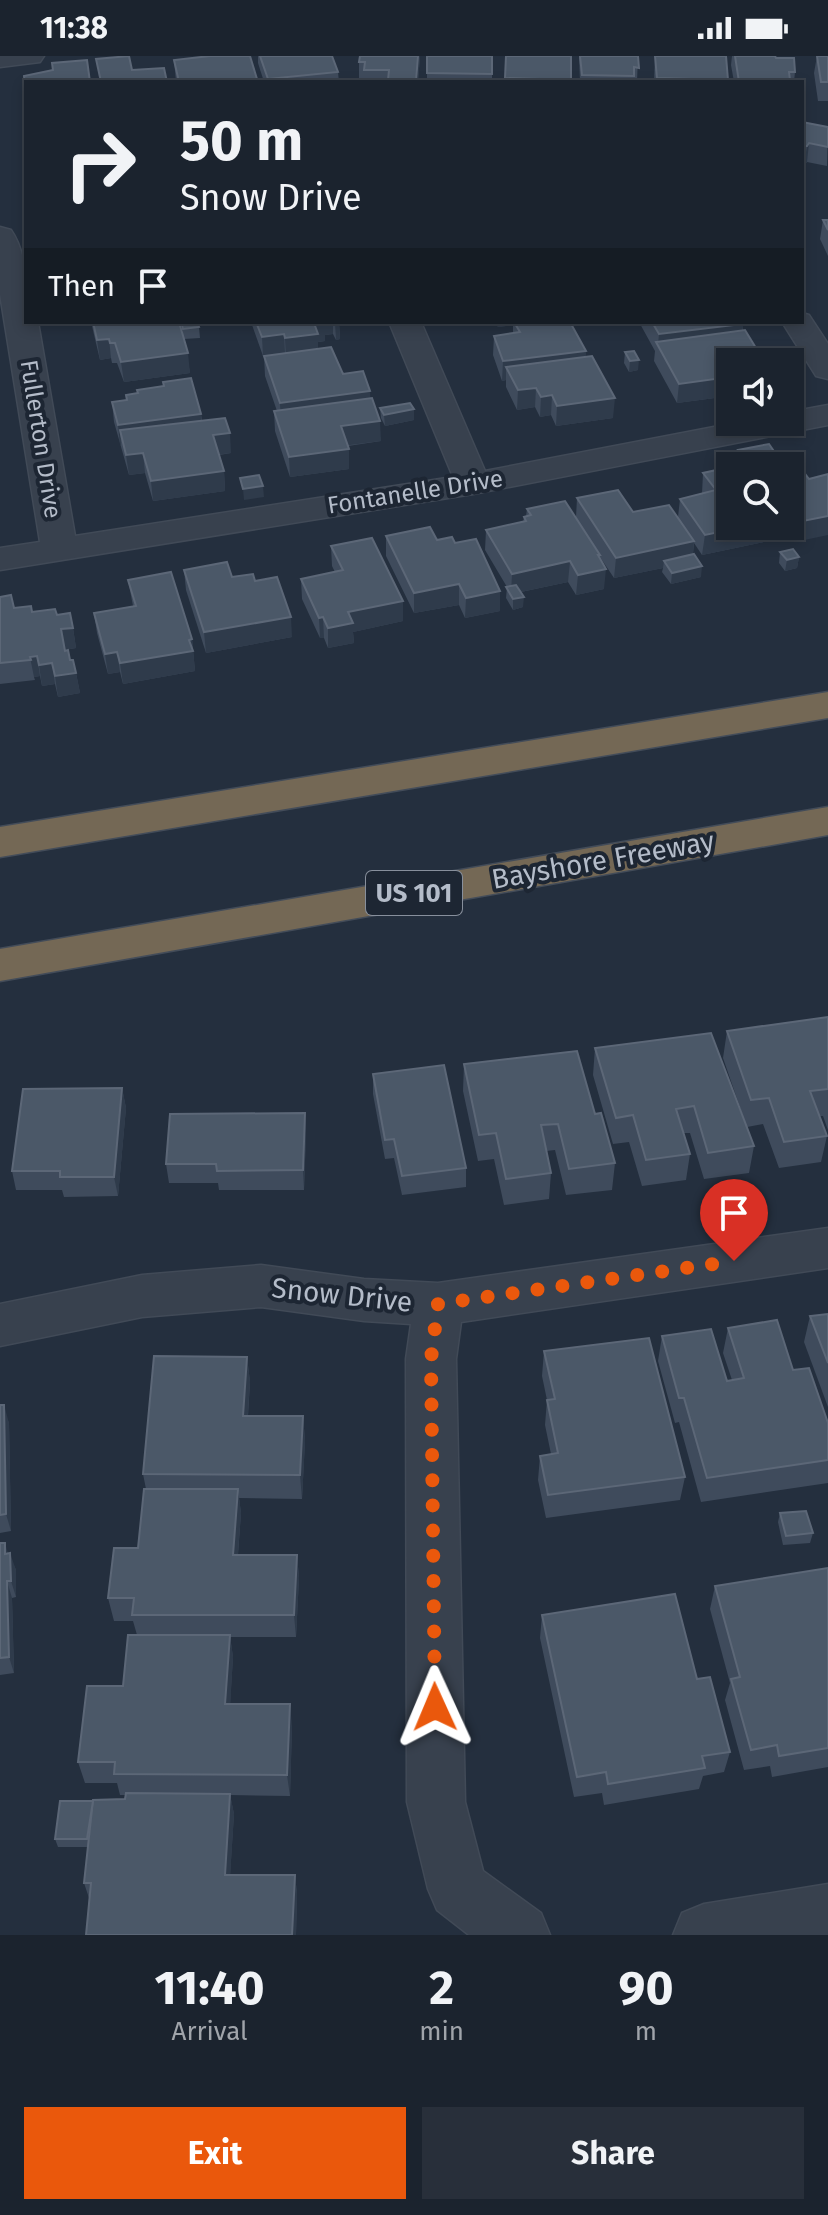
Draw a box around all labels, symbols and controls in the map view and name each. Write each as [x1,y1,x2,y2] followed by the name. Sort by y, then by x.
[40,10,108,46] text: 11:38
[180,108,303,175] text: 50 m
[48,112,152,216] icon: right
[180,176,362,220] text: Snow Drive
[131,264,175,308] icon: arrive
[48,268,115,304] text: Then
[716,348,804,540] map controls
[716,348,804,436] button: sound
[15,358,67,520] street label: Fullerton Drive
[716,452,804,540] button: search
[325,464,505,520] street label: Fontanelle Drive
[489,824,717,896] street label: Bayshore Freeway
[366,871,462,915] road number: US 101
[700,1179,768,1261] pin
[712,1191,756,1235] icon: arrive
[270,1271,414,1319] street label: Snow Drive
[393,1665,477,1749] position arrow
[155,1959,265,2017] text: 11:40
[429,1959,454,2017] text: 2
[619,1959,674,2017] text: 90
[171,2016,248,2047] text: Arrival
[419,2016,464,2047] text: min
[635,2016,657,2047] text: m
[24,2107,406,2199] button: Exit
[422,2107,804,2199] button: Share

